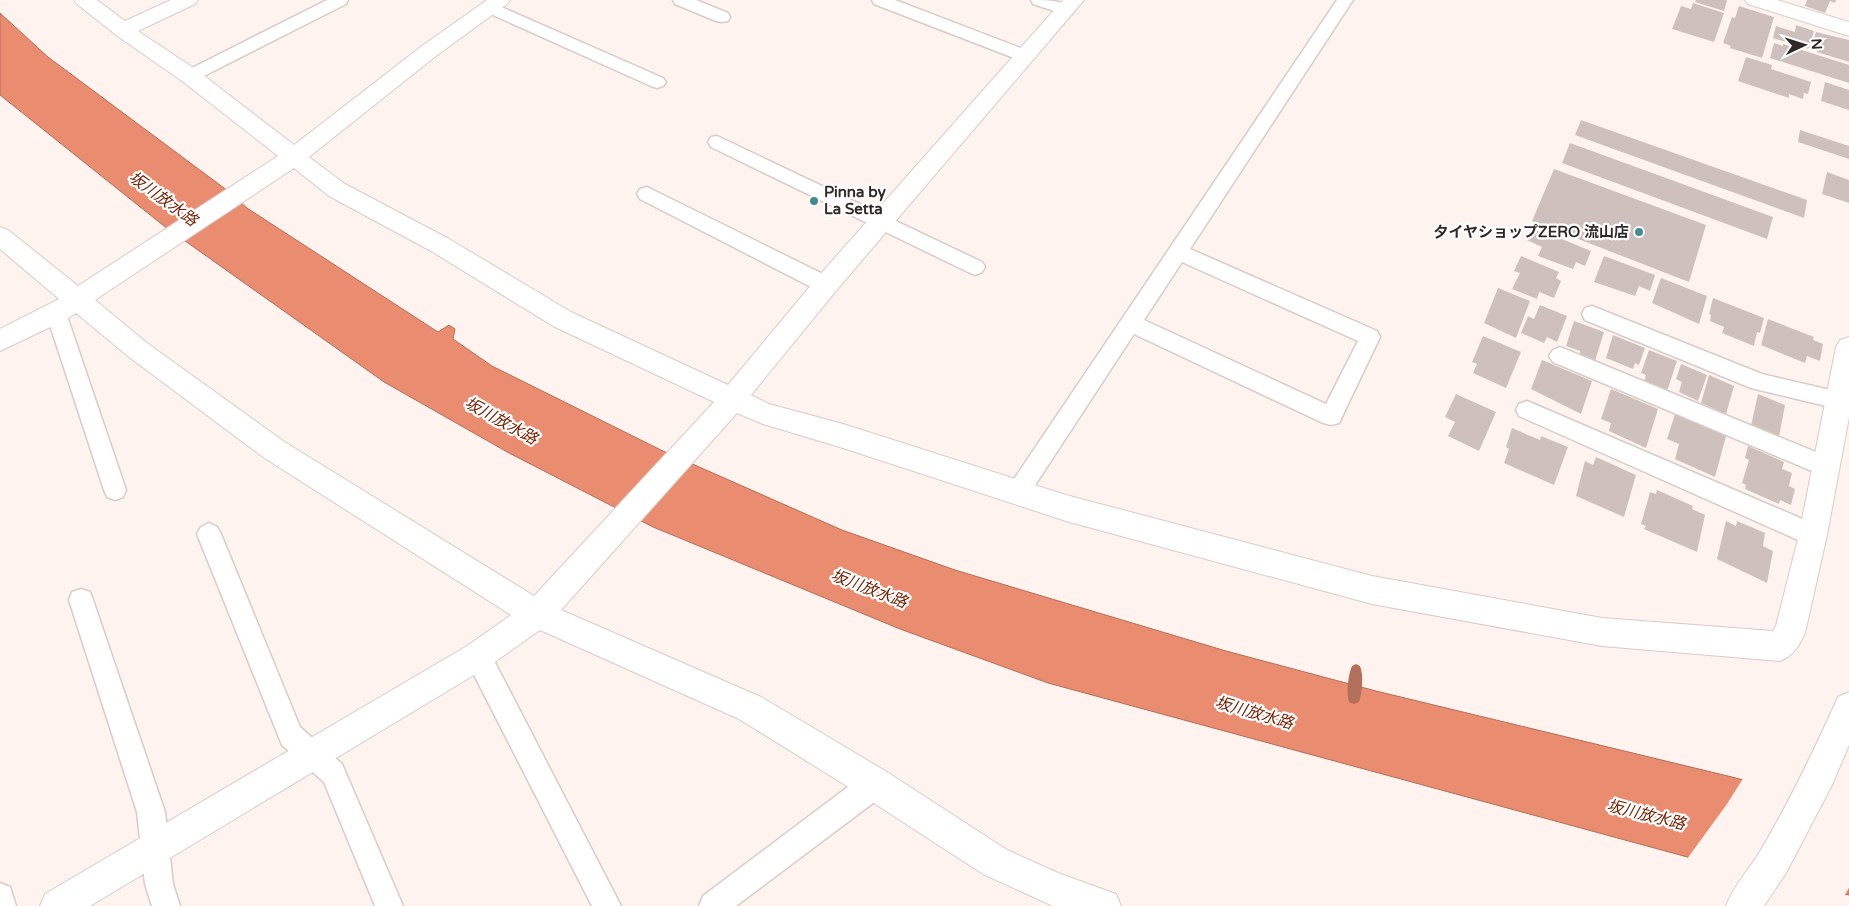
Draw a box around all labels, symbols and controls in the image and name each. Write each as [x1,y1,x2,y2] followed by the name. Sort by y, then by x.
[1779,20,1829,70] north arrow
[1808,38,1825,50] text: N
[125,167,203,232] water label: 坂川放水路
[824,183,886,218] place label: Pinna by La Setta
[808,195,820,207] marker: Pinna by La Setta
[1434,223,1629,241] place label: 夕イヤショップZERO 流山店
[1633,226,1645,238] marker: 夕イヤショップZERO 流山店
[461,393,543,450] water label: 坂川放水路
[828,565,912,613] water label: 坂川放水路
[1213,692,1297,734] water label: 坂川放水路
[1605,796,1689,835] water label: 坂川放水路

